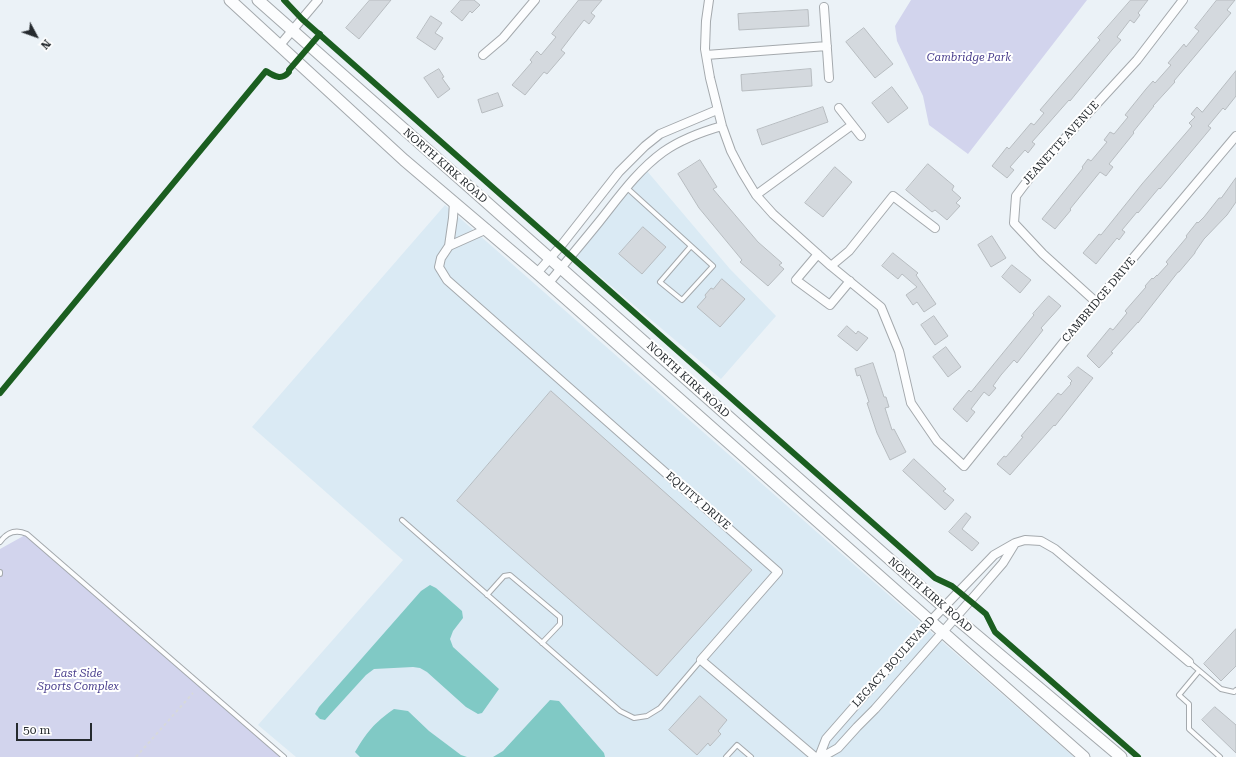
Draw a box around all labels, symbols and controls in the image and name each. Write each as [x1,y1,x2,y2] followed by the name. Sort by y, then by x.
[16,16,56,56] north arrow
[38,37,53,52] text: N
[927,51,1011,65] park label: Cambridge Park
[1020,99,1102,187] street label: JEANETTE AVENUE
[400,126,490,206] street label: NORTH KIRK ROAD
[1060,255,1138,345] street label: CAMBRIDGE DRIVE
[644,339,732,421] street label: NORTH KIRK ROAD
[663,469,733,533] street label: EQUITY DRIVE
[885,555,975,635] street label: NORTH KIRK ROAD
[850,614,938,710] street label: LEGACY BOULEVARD
[37,667,119,693] park label: East Side Sports Complex
[18,715,94,741] scale bar
[23,723,50,737] text: 50 m

